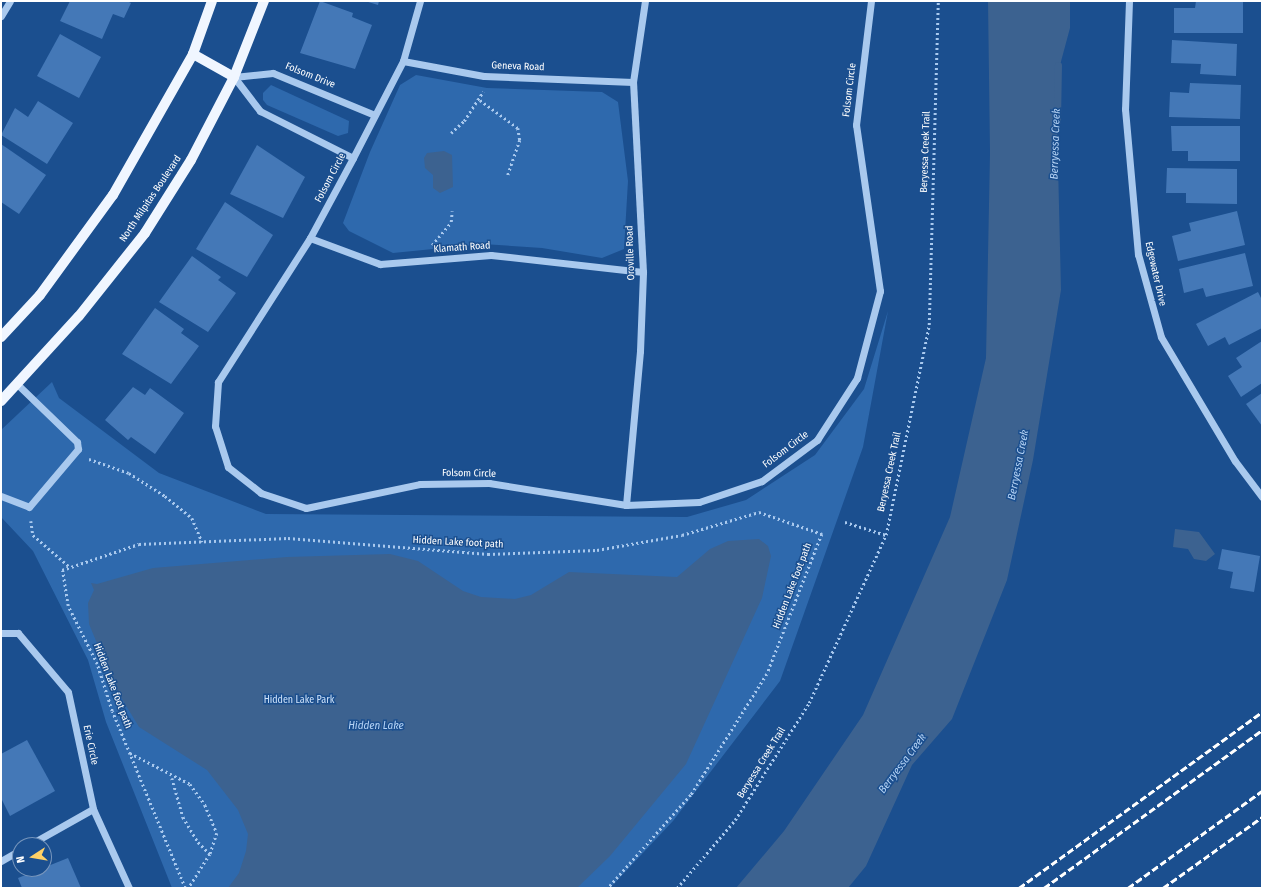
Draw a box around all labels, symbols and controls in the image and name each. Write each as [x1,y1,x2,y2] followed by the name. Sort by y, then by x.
[491,60,545,74] street label: Geneva Road
[283,61,337,91] street label: Folsom Drive
[841,62,859,118] street label: Folsom Circle
[1048,108,1064,180] water label: Berryessa Creek
[919,111,933,193] street label: Beryessa Creek Trail
[313,151,349,205] street label: Folsom Circle
[118,153,184,245] street label: North Milpitas Boulevard
[624,225,638,281] street label: Oroville Road
[433,240,491,256] street label: Klamath Road
[1142,241,1168,307] street label: Edgewater Drive
[761,429,811,471] street label: Folsom Circle
[1006,429,1032,501] water label: Berryessa Creek
[876,431,904,513] street label: Beryessa Creek Trail
[442,468,496,480] street label: Folsom Circle
[412,535,504,551] street label: Hidden Lake foot path
[771,541,815,631] street label: Hidden Lake foot path
[90,641,134,731] street label: Hidden Lake foot path
[264,695,334,707] park label: Hidden Lake Park
[348,719,404,733] water label: Hidden Lake
[80,724,100,766] street label: Erie Circle
[735,725,789,801] street label: Beryessa Creek Trail
[876,732,930,796] water label: Berryessa Creek
[12,837,52,877] north arrow
[14,855,28,864] text: N

